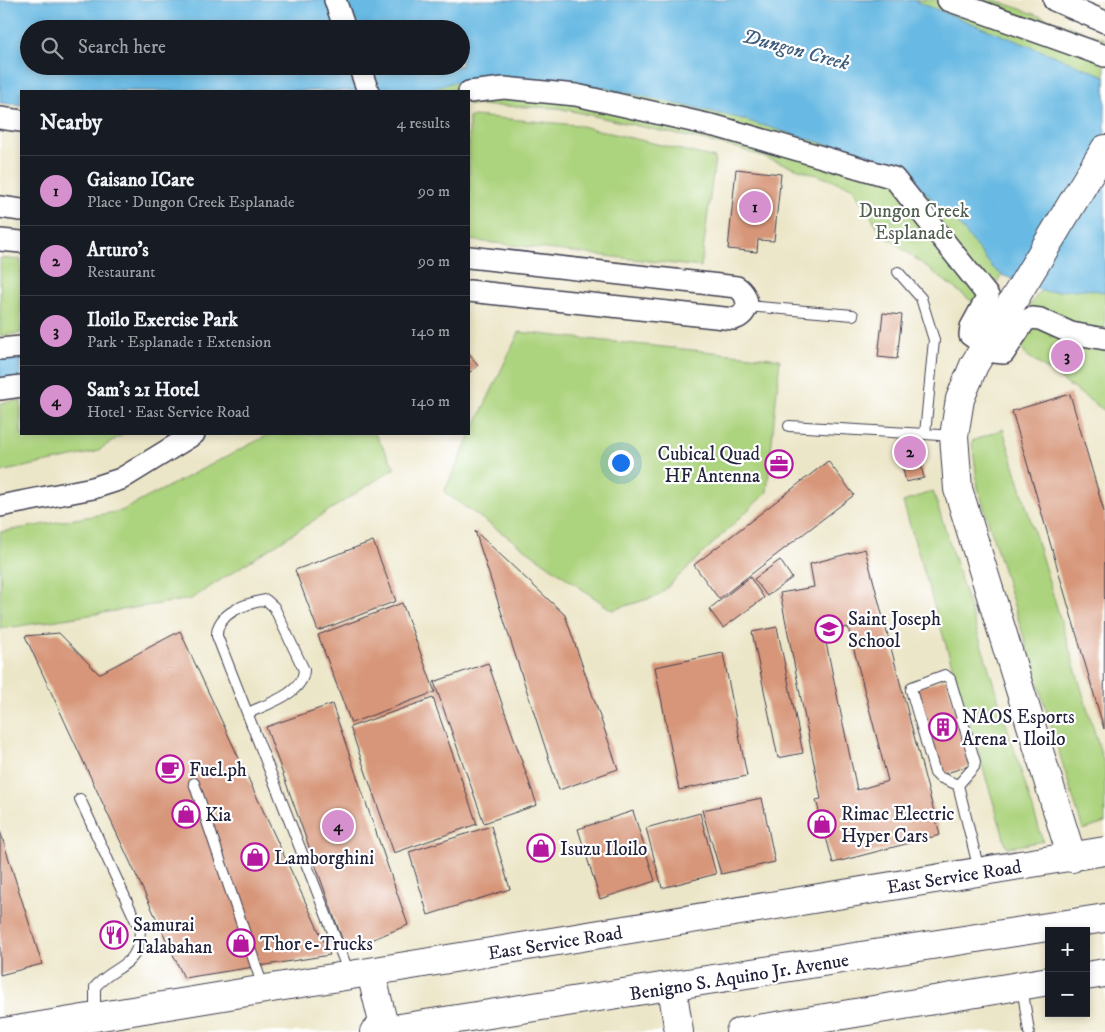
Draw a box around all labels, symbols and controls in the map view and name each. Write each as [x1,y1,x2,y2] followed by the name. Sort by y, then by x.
[20,20,470,75] search box
[739,24,852,77] water label: Dungon Creek
[38,34,66,62] icon: search
[78,36,166,59] text: Search here
[40,110,102,136] text: Nearby
[397,113,450,133] text: 4 results
[87,169,194,192] text: Gaisano ICare
[53,181,59,201] text: 1
[418,181,450,201] text: 90 m
[739,188,771,226] pin: 1
[87,192,295,212] text: Place · Dungon Creek Esplanade
[859,200,970,245] park label: Dungon Creek Esplanade
[87,239,149,262] text: Arturo's
[52,251,60,271] text: 2
[418,251,450,271] text: 90 m
[87,262,155,282] text: Restaurant
[87,309,238,332] text: Iloilo Exercise Park
[53,321,59,341] text: 3
[411,321,450,341] text: 140 m
[87,332,271,352] text: Park · Esplanade 1 Extension
[1051,337,1083,375] pin: 3
[87,379,199,402] text: Sam's 21 Hotel
[51,391,61,411] text: 4
[411,391,450,411] text: 140 m
[87,402,250,422] text: Hotel · East Service Road
[894,433,926,471] pin: 2
[658,443,761,488] place label: Cubical Quad HF Antenna
[764,449,794,479] office icon: Cubical Quad HF Antenna
[608,450,634,476] your location
[848,608,941,653] place label: Saint Joseph School
[814,614,844,644] school or university icon: Saint Joseph School
[962,706,1075,751] place label: NAOS Esports Arena - Iloilo
[928,712,958,742] building icon: NAOS Esports Arena - Iloilo
[155,754,185,784] cafe icon: Fuel.ph
[189,759,247,782] place label: Fuel.ph
[171,799,201,829] shop icon: Kia
[841,803,955,848] place label: Rimac Electric Hyper Cars
[205,804,231,827] place label: Kia
[322,807,354,845] pin: 4
[807,809,837,839] shop icon: Rimac Electric Hyper Cars
[526,833,556,863] shop icon: Isuzu Iloilo
[560,838,647,861] place label: Isuzu Iloilo
[240,842,270,872] shop icon: Lamborghini
[274,847,374,870] place label: Lamborghini
[885,855,1024,899] street label: East Service Road
[133,914,213,959] place label: Samurai Talabahan
[99,920,129,950] restaurant icon: Samurai Talabahan
[486,921,625,965] street label: East Service Road
[1045,927,1090,1017] map controls
[1045,927,1090,972] button: +
[226,928,256,958] shop icon: Thor e-Trucks
[260,933,373,956] place label: Thor e-Trucks
[628,949,851,1007] street label: Benigno S. Aquino Jr. Avenue
[1045,972,1090,1017] button: −

